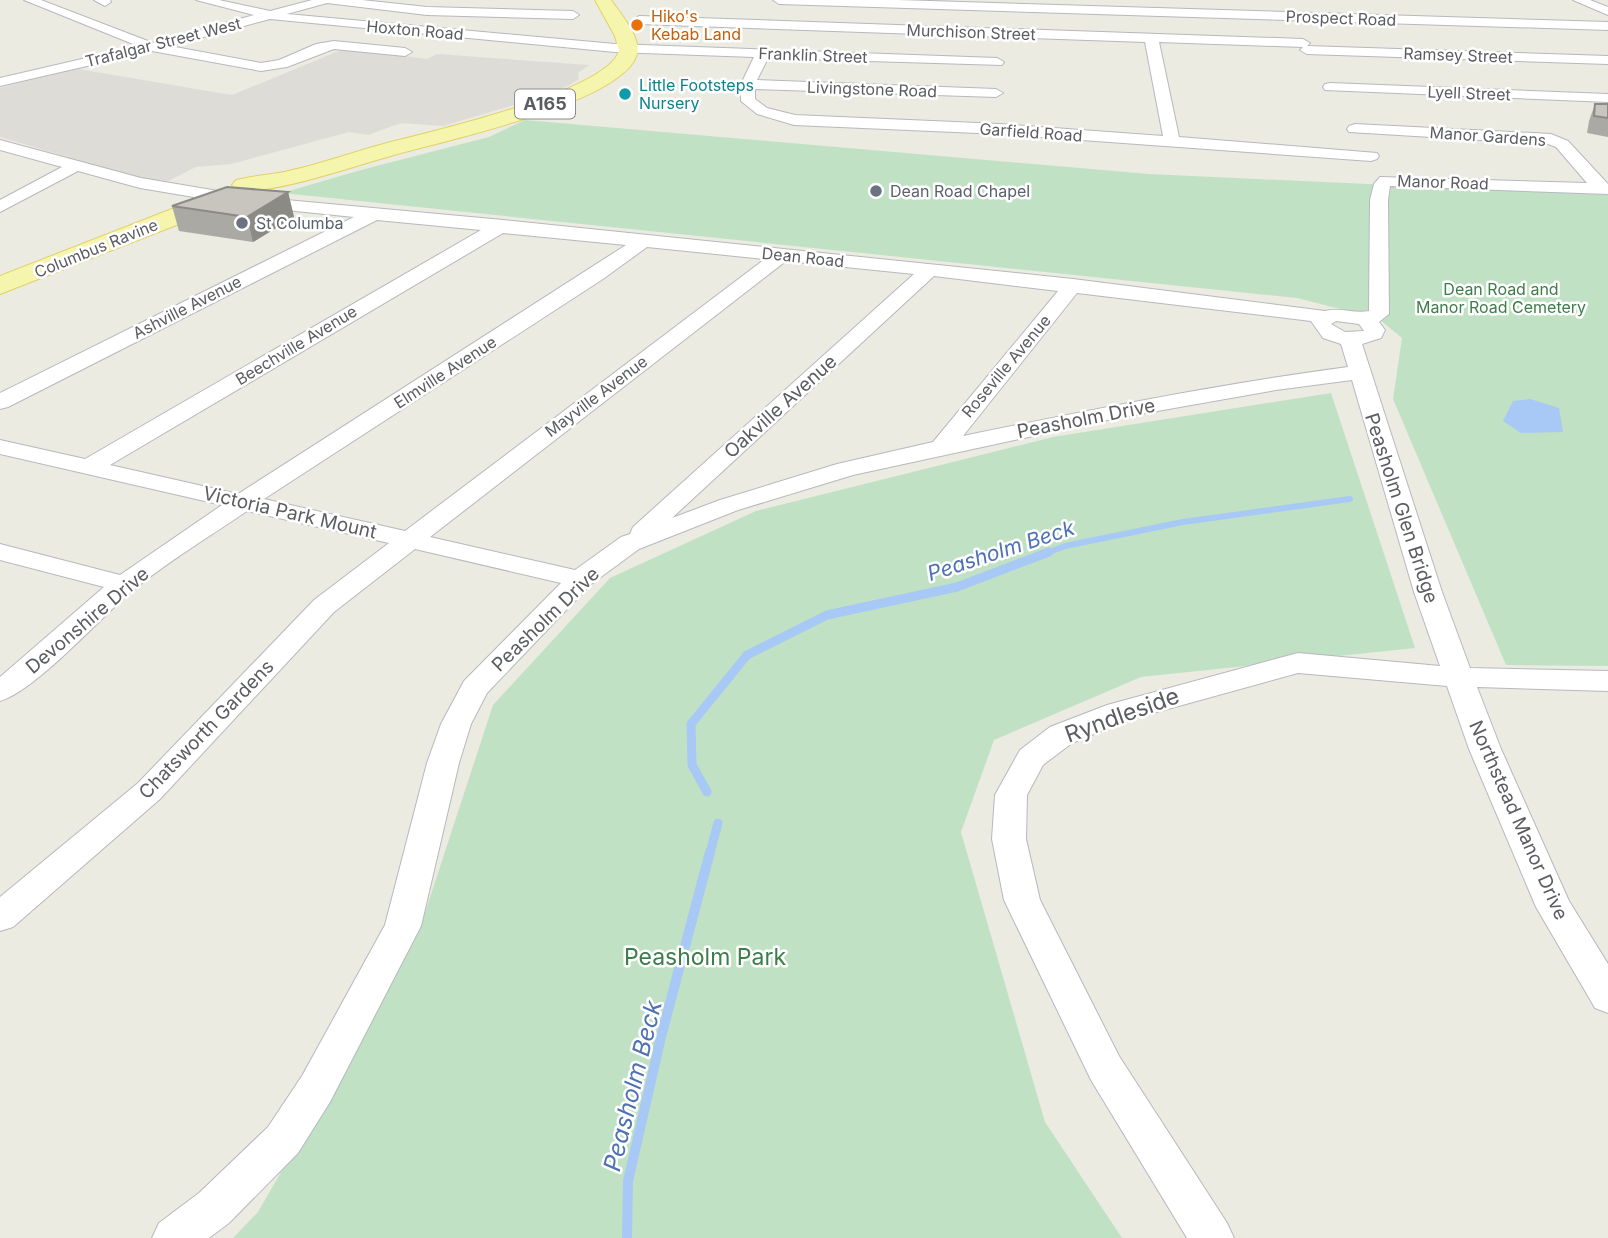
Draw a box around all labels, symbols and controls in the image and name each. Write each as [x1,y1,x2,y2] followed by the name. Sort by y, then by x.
[651,6,741,44] place label: Hiko's Kebab Land
[1285,6,1397,30] street label: Prospect Road
[83,13,243,71] street label: Trafalgar Street West
[366,16,464,44] street label: Hoxton Road
[629,17,645,33] marker: Hiko's Kebab Land
[906,20,1036,44] street label: Murchison Street
[758,43,868,67] street label: Franklin Street
[1403,43,1513,67] street label: Ramsey Street
[639,75,754,113] place label: Little Footsteps Nursery
[807,77,937,101] street label: Livingstone Road
[1427,82,1511,104] street label: Lyell Street
[617,86,633,102] marker: Little Footsteps Nursery
[515,90,575,119] road number: A165
[979,118,1083,146] street label: Garfield Road
[1429,122,1547,150] street label: Manor Gardens
[1397,170,1489,194] street label: Manor Road
[890,181,1030,201] place label: Dean Road Chapel
[868,183,884,199] marker: Dean Road Chapel
[256,213,344,233] place label: St Columba
[31,214,161,282] street label: Columbus Ravine
[234,215,250,231] marker: St Columba
[761,243,845,271] street label: Dean Road
[129,271,245,343] street label: Ashville Avenue
[1416,279,1586,317] park label: Dean Road and Manor Road Cemetery
[232,301,360,389] street label: Beechville Avenue
[957,311,1055,421] street label: Roseville Avenue
[390,332,500,412] street label: Elmville Avenue
[719,350,841,463] street label: Oakville Avenue
[541,351,651,441] street label: Mayville Avenue
[1015,394,1157,443] street label: Peasholm Drive
[1360,410,1443,606] street label: Peasholm Glen Bridge
[201,481,379,544] street label: Victoria Park Mount
[924,515,1078,586] water label: Peasholm Beck
[21,562,154,679] street label: Devonshire Drive
[487,562,604,676] street label: Peasholm Drive
[134,655,279,804] street label: Chatsworth Gardens
[1061,681,1183,749] street label: Ryndleside
[1464,717,1573,923] street label: Northstead Manor Drive
[624,943,786,971] park label: Peasholm Park
[597,997,668,1174] water label: Peasholm Beck

